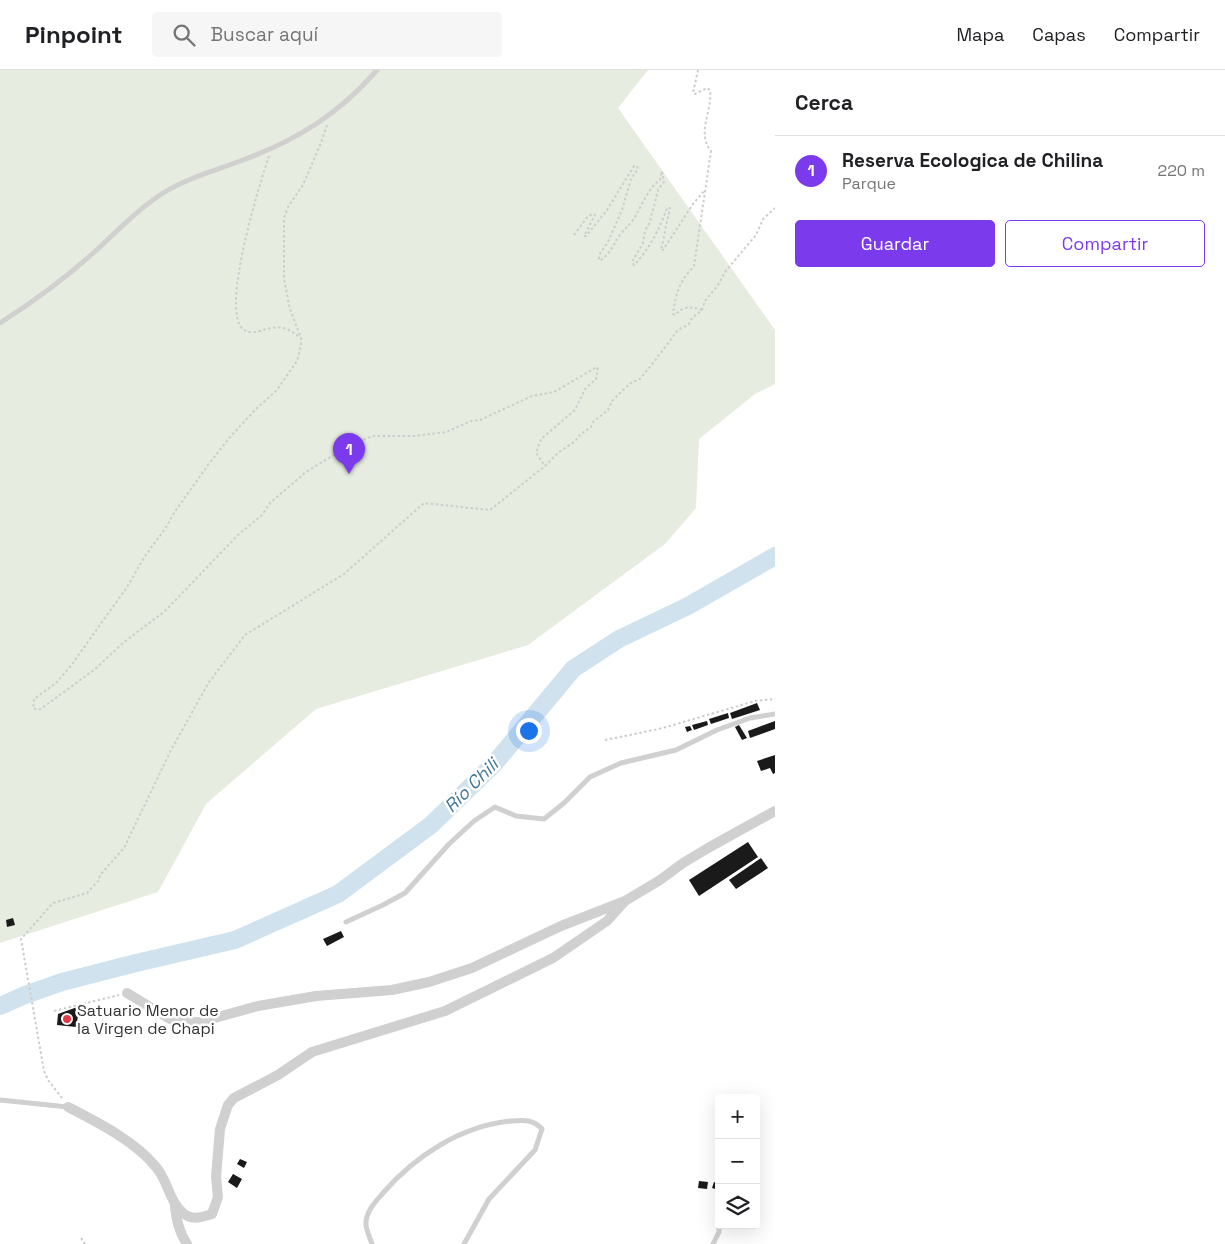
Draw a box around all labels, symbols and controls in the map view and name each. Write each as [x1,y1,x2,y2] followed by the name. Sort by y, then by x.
[152,12,502,57] search box
[25,19,122,50] text: Pinpoint
[170,21,198,49] icon: search
[210,22,318,47] text: Buscar aquí
[956,23,1004,46] text: Mapa
[1032,23,1086,46] text: Capas
[1114,23,1200,46] text: Compartir
[795,89,853,116] text: Cerca
[842,148,1103,173] text: Reserva Ecologica de Chilina
[807,160,815,181] text: 1
[1158,160,1205,181] text: 220 m
[842,173,896,194] text: Parque
[795,220,995,267] button: Guardar
[1005,220,1205,267] button: Compartir
[333,433,365,474] pin: 1
[516,718,542,744] your location
[439,751,505,817] water label: Río Chili
[77,1000,219,1039] place label: Satuario Menor de la Virgen de Chapi
[61,1013,73,1025] marker: Satuario Menor de la Virgen de Chapi
[715,1094,760,1229] map controls
[715,1094,760,1139] button: +
[715,1139,760,1184] button: −
[715,1184,760,1229] button: layers

